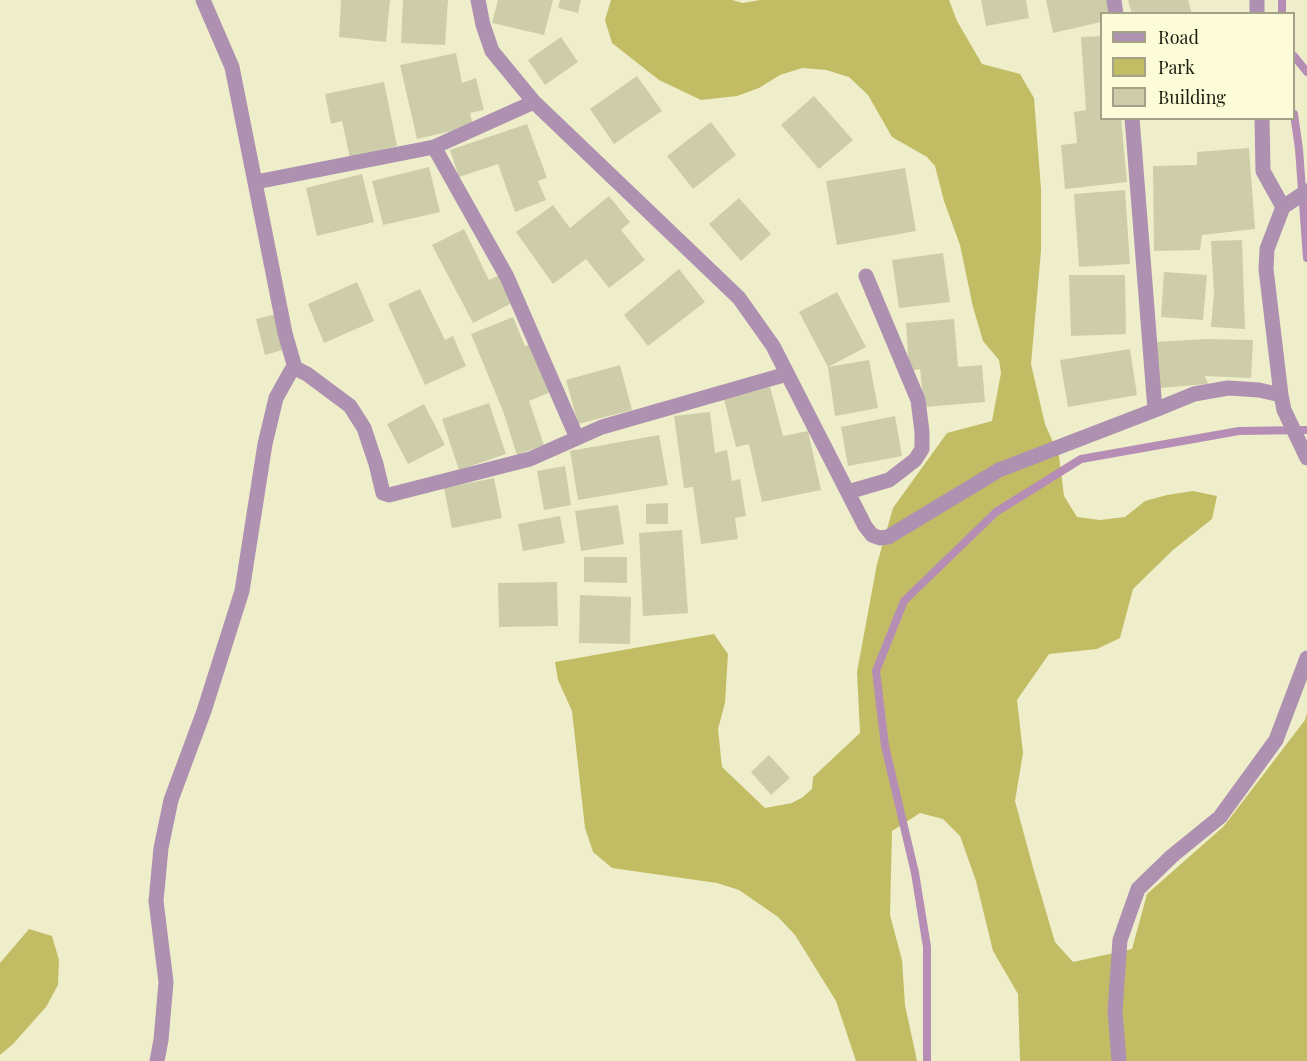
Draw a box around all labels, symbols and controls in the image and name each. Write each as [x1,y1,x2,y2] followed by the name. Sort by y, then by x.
[1100,12,1295,120] legend
[1158,25,1199,49] text: Road
[1158,55,1195,79] text: Park
[1158,85,1226,109] text: Building

